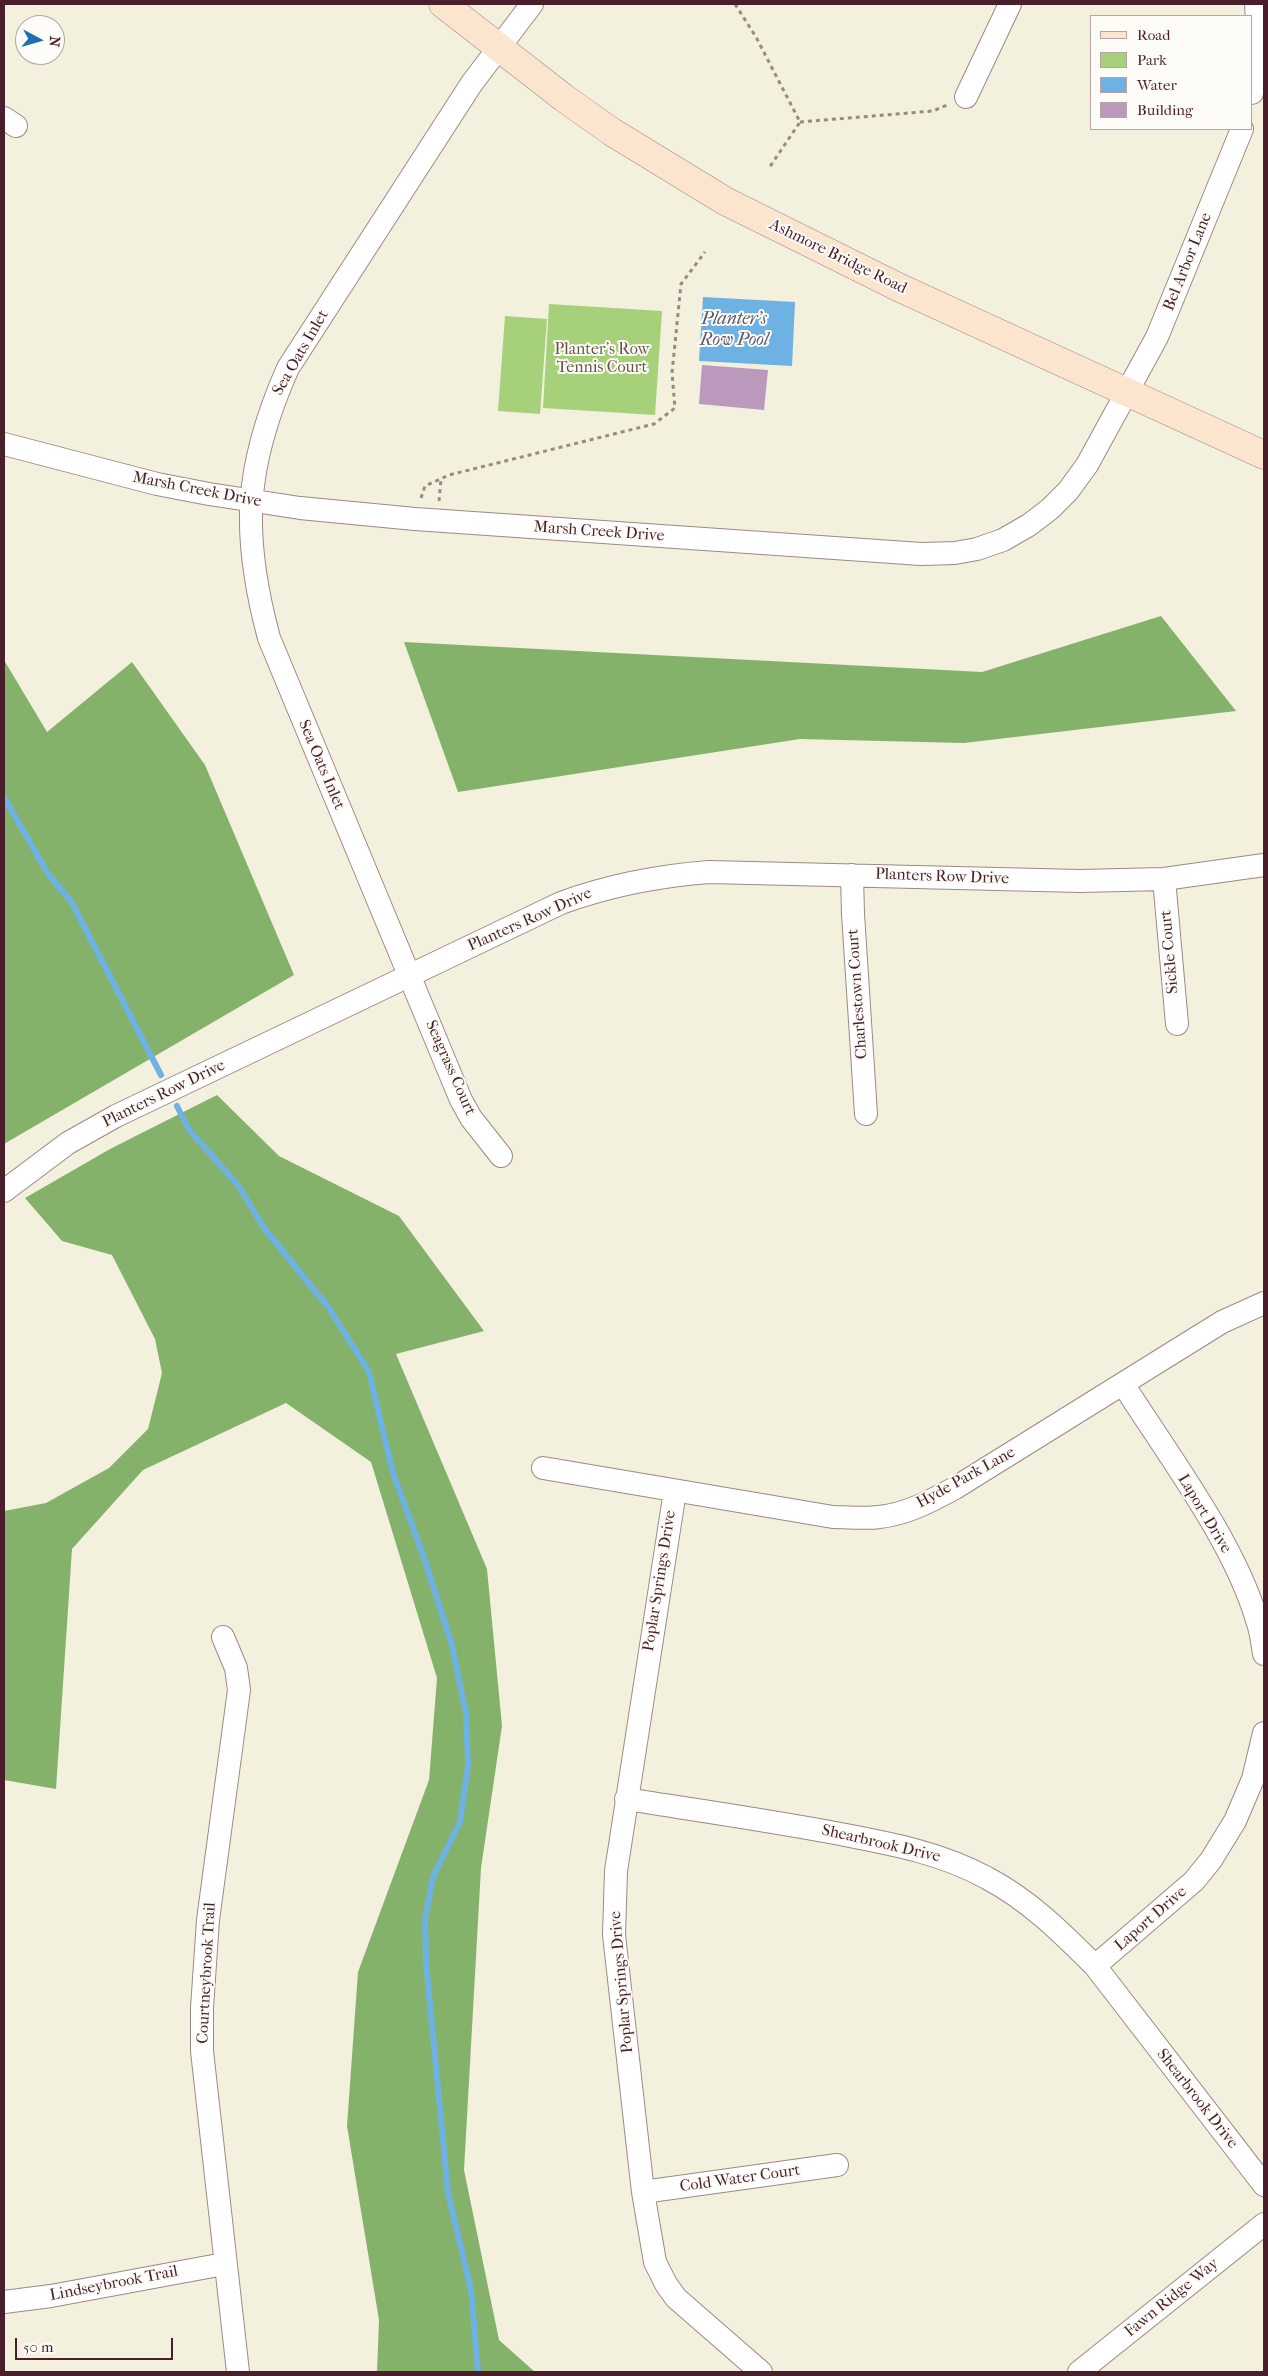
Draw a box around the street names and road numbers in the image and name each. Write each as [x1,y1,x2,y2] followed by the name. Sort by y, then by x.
[1160,210,1216,314] street label: Bel Arbor Lane
[766,215,910,299] street label: Ashmore Bridge Road
[269,307,333,399] street label: Sea Oats Inlet
[131,468,263,512] street label: Marsh Creek Drive
[533,518,665,546] street label: Marsh Creek Drive
[293,717,349,813] street label: Sea Oats Inlet
[875,865,1009,889] street label: Planters Row Drive
[465,884,595,956] street label: Planters Row Drive
[1157,909,1183,995] street label: Sickle Court
[844,928,872,1060] street label: Charlestown Court
[420,1017,480,1119] street label: Seagrass Court
[100,1056,228,1132] street label: Planters Row Drive
[913,1443,1019,1513] street label: Hyde Park Lane
[1173,1471,1235,1557] street label: Laport Drive
[639,1509,681,1653] street label: Poplar Springs Drive
[820,1821,942,1867] street label: Shearbrook Drive
[1111,1883,1191,1955] street label: Laport Drive
[194,1902,220,2044] street label: Courtneybrook Trail
[606,1910,638,2054] street label: Poplar Springs Drive
[1152,2045,1242,2153] street label: Shearbrook Drive
[679,2161,801,2197] street label: Cold Water Court
[1121,2254,1223,2342] street label: Fawn Ridge Way
[48,2262,180,2306] street label: Lindseybrook Trail

